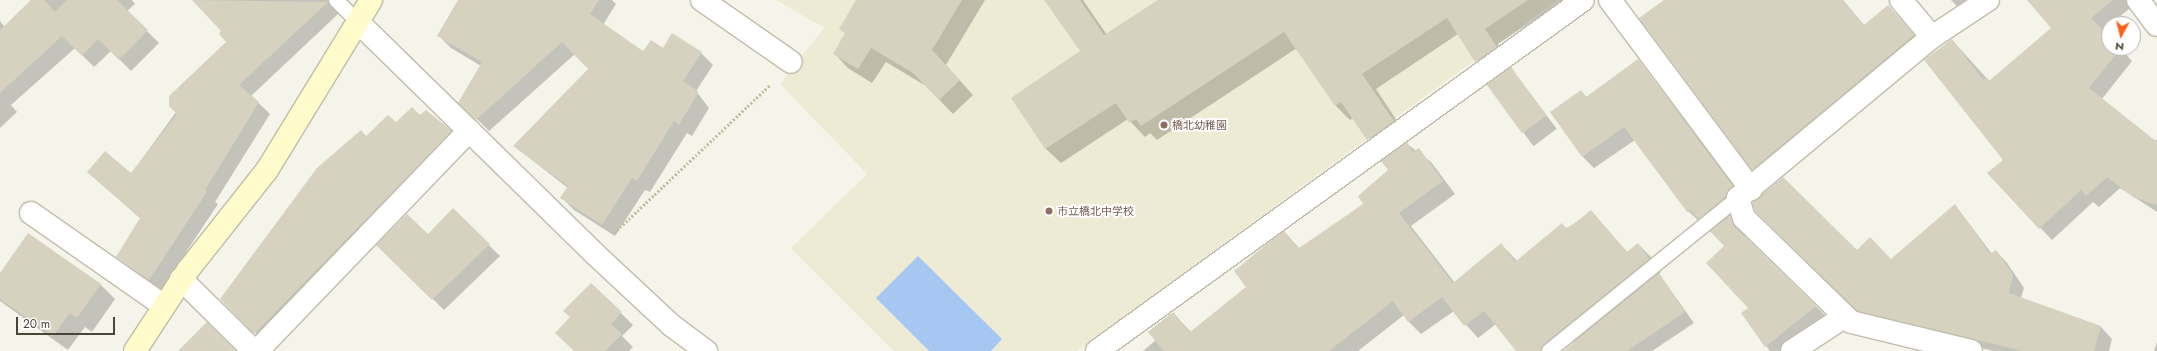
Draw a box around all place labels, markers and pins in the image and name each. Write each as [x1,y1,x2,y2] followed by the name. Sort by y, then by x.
[1172,118,1227,132] place label: 橋北幼稚園
[1159,120,1169,130] marker: 橋北幼稚園
[1057,204,1134,218] place label: 市立橋北中学校
[1044,206,1054,216] marker: 市立橋北中学校

